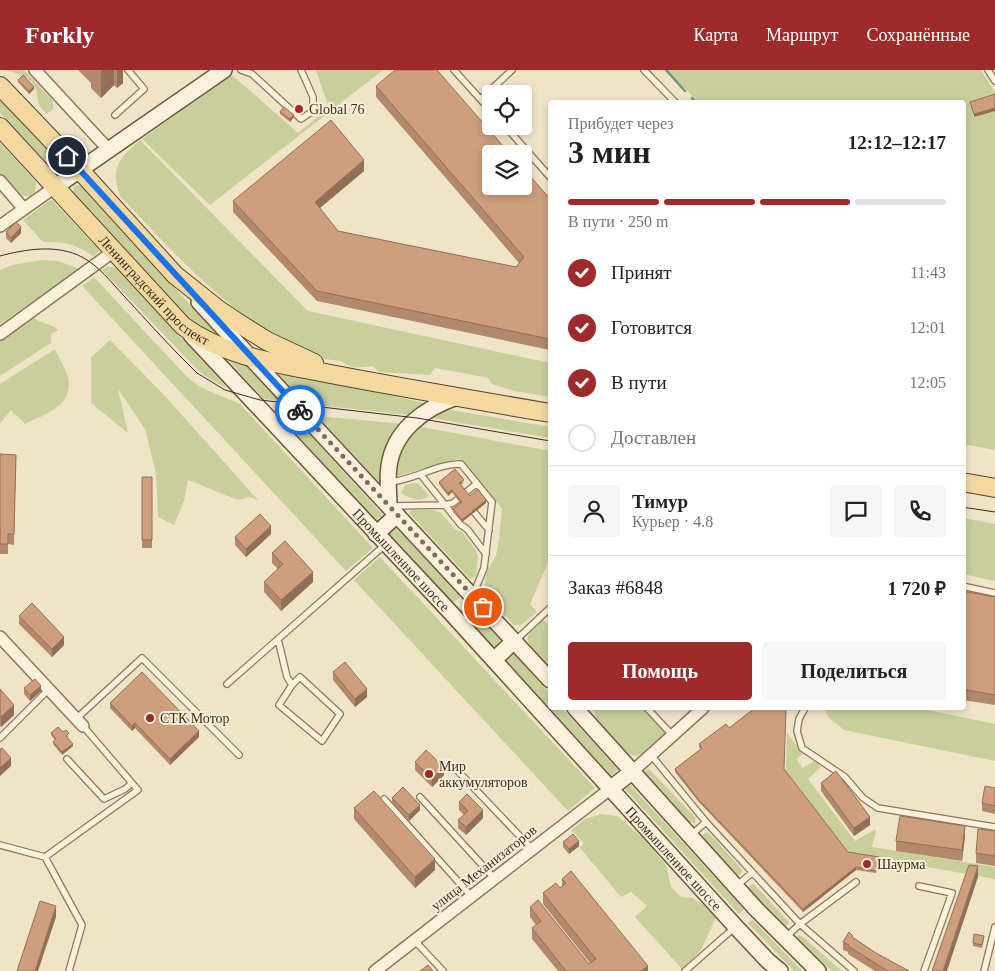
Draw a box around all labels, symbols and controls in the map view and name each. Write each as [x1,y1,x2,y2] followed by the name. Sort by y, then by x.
[25,22,94,48] text: Forkly
[693,25,738,45] text: Карта
[766,25,838,45] text: Маршрут
[866,25,970,45] text: Сохранённые
[482,85,532,195] map controls
[482,85,532,135] button: locate
[309,102,365,117] place label: Global 76
[293,103,305,115] marker: Global 76
[568,115,674,132] text: Прибудет через
[848,132,946,153] text: 12:12–12:17
[568,134,651,170] text: 3 мин
[46,135,88,177] pin
[53,142,81,170] icon: home
[482,145,532,195] button: layers
[568,213,669,230] text: В пути · 250 m
[96,232,212,348] street label: Ленинградский проспект
[568,259,596,287] icon: check
[611,262,672,283] text: Принят
[910,264,946,281] text: 11:43
[568,314,596,342] icon: check
[611,317,692,338] text: Готовится
[910,319,946,336] text: 12:01
[568,369,596,397] icon: check
[611,372,667,393] text: В пути
[910,374,946,391] text: 12:05
[275,385,325,435] courier
[286,396,314,424] icon: bike
[611,427,696,448] text: Доставлен
[568,485,620,537] button: person
[830,485,882,537] button: chat
[894,485,946,537] button: phone
[632,491,688,512] text: Тимур
[350,506,453,614] street label: Промышленное шоссе
[632,513,713,530] text: Курьер · 4.8
[568,577,663,598] text: Заказ #6848
[887,578,946,599] text: 1 720 ₽
[462,586,504,628] pin
[469,593,497,621] icon: bag
[568,642,752,700] button: Помощь
[762,642,946,700] button: Поделиться
[160,711,230,726] place label: СТК Мотор
[144,712,156,724] marker: СТК Мотор
[439,759,528,790] place label: Мир аккумуляторов
[423,768,435,780] marker: Мир аккумуляторов
[623,803,725,913] street label: Промышленное шоссе
[428,822,540,914] street label: улица Механизаторов
[877,857,926,872] place label: Шаурма
[861,858,873,870] marker: Шаурма

